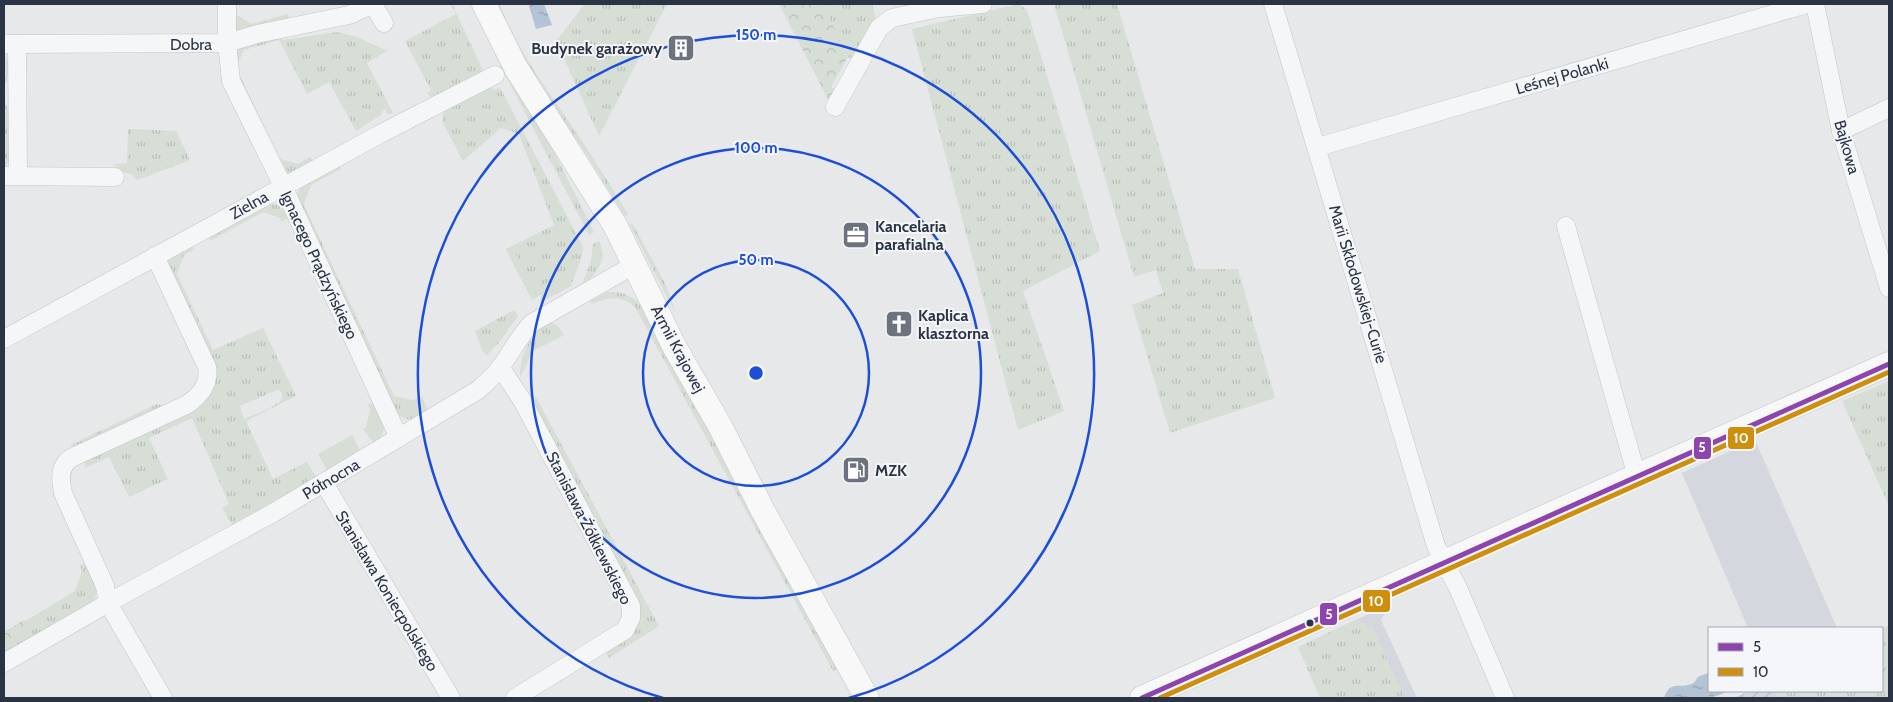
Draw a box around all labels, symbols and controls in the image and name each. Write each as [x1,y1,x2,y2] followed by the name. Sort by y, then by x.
[736,26,776,44] text: 150 m
[666,33,696,63] building icon: Budynek garażowy
[170,35,212,54] street label: Dobra
[531,39,662,58] place label: Budynek garażowy
[1513,54,1611,98] street label: Leśnej Polanki
[1830,118,1864,177] street label: Bajkowa
[734,139,778,157] text: 100 m
[227,187,272,223] street label: Zielna
[276,188,362,342] street label: Ignacego Prądzyńskiego
[1325,203,1391,365] street label: Marii Skłodowskiej-Curie
[875,217,947,254] place label: Kancelaria parafialna
[841,220,871,250] office icon: Kancelaria parafialna
[738,251,774,269] text: 50 m
[647,302,709,396] street label: Armii Krajowej
[918,306,989,343] place label: Kaplica klasztorna
[884,309,914,339] church icon: Kaplica klasztorna
[747,364,765,382] centre of rings
[1727,426,1755,450] line badge: 10
[1733,429,1749,447] text: 10
[1693,436,1712,460] line badge: 5
[1698,438,1706,456] text: 5
[542,448,636,608] street label: Stanisława Żółkiewskiego
[299,454,363,503] street label: Północna
[841,455,871,485] fuel station icon: MZK
[875,461,907,480] place label: MZK
[331,507,443,675] street label: Stanisława Koniecpolskiego
[1362,589,1391,613] line badge: 10
[1368,592,1384,610] text: 10
[1319,602,1338,626] line badge: 5
[1325,605,1333,623] text: 5
[1305,618,1315,628] unlabelled marker
[1708,627,1883,692] legend
[1753,638,1761,656] text: 5
[1753,663,1768,681] text: 10

